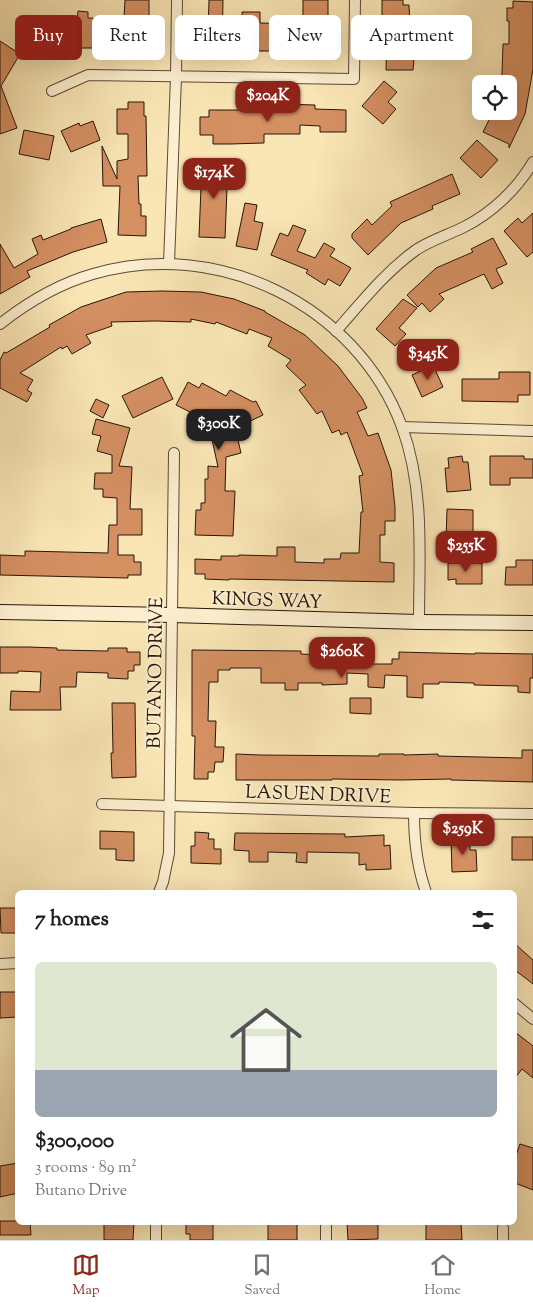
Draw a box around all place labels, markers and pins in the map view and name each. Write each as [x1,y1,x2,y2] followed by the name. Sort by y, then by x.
[233,80,303,123] pin: $204K
[179,158,249,200] pin: $174K
[393,338,463,381] pin: $345K
[184,408,254,451] pin: $300K
[431,530,501,573] pin: $255K
[307,636,377,679] pin: $260K
[428,814,498,856] pin: $259K

